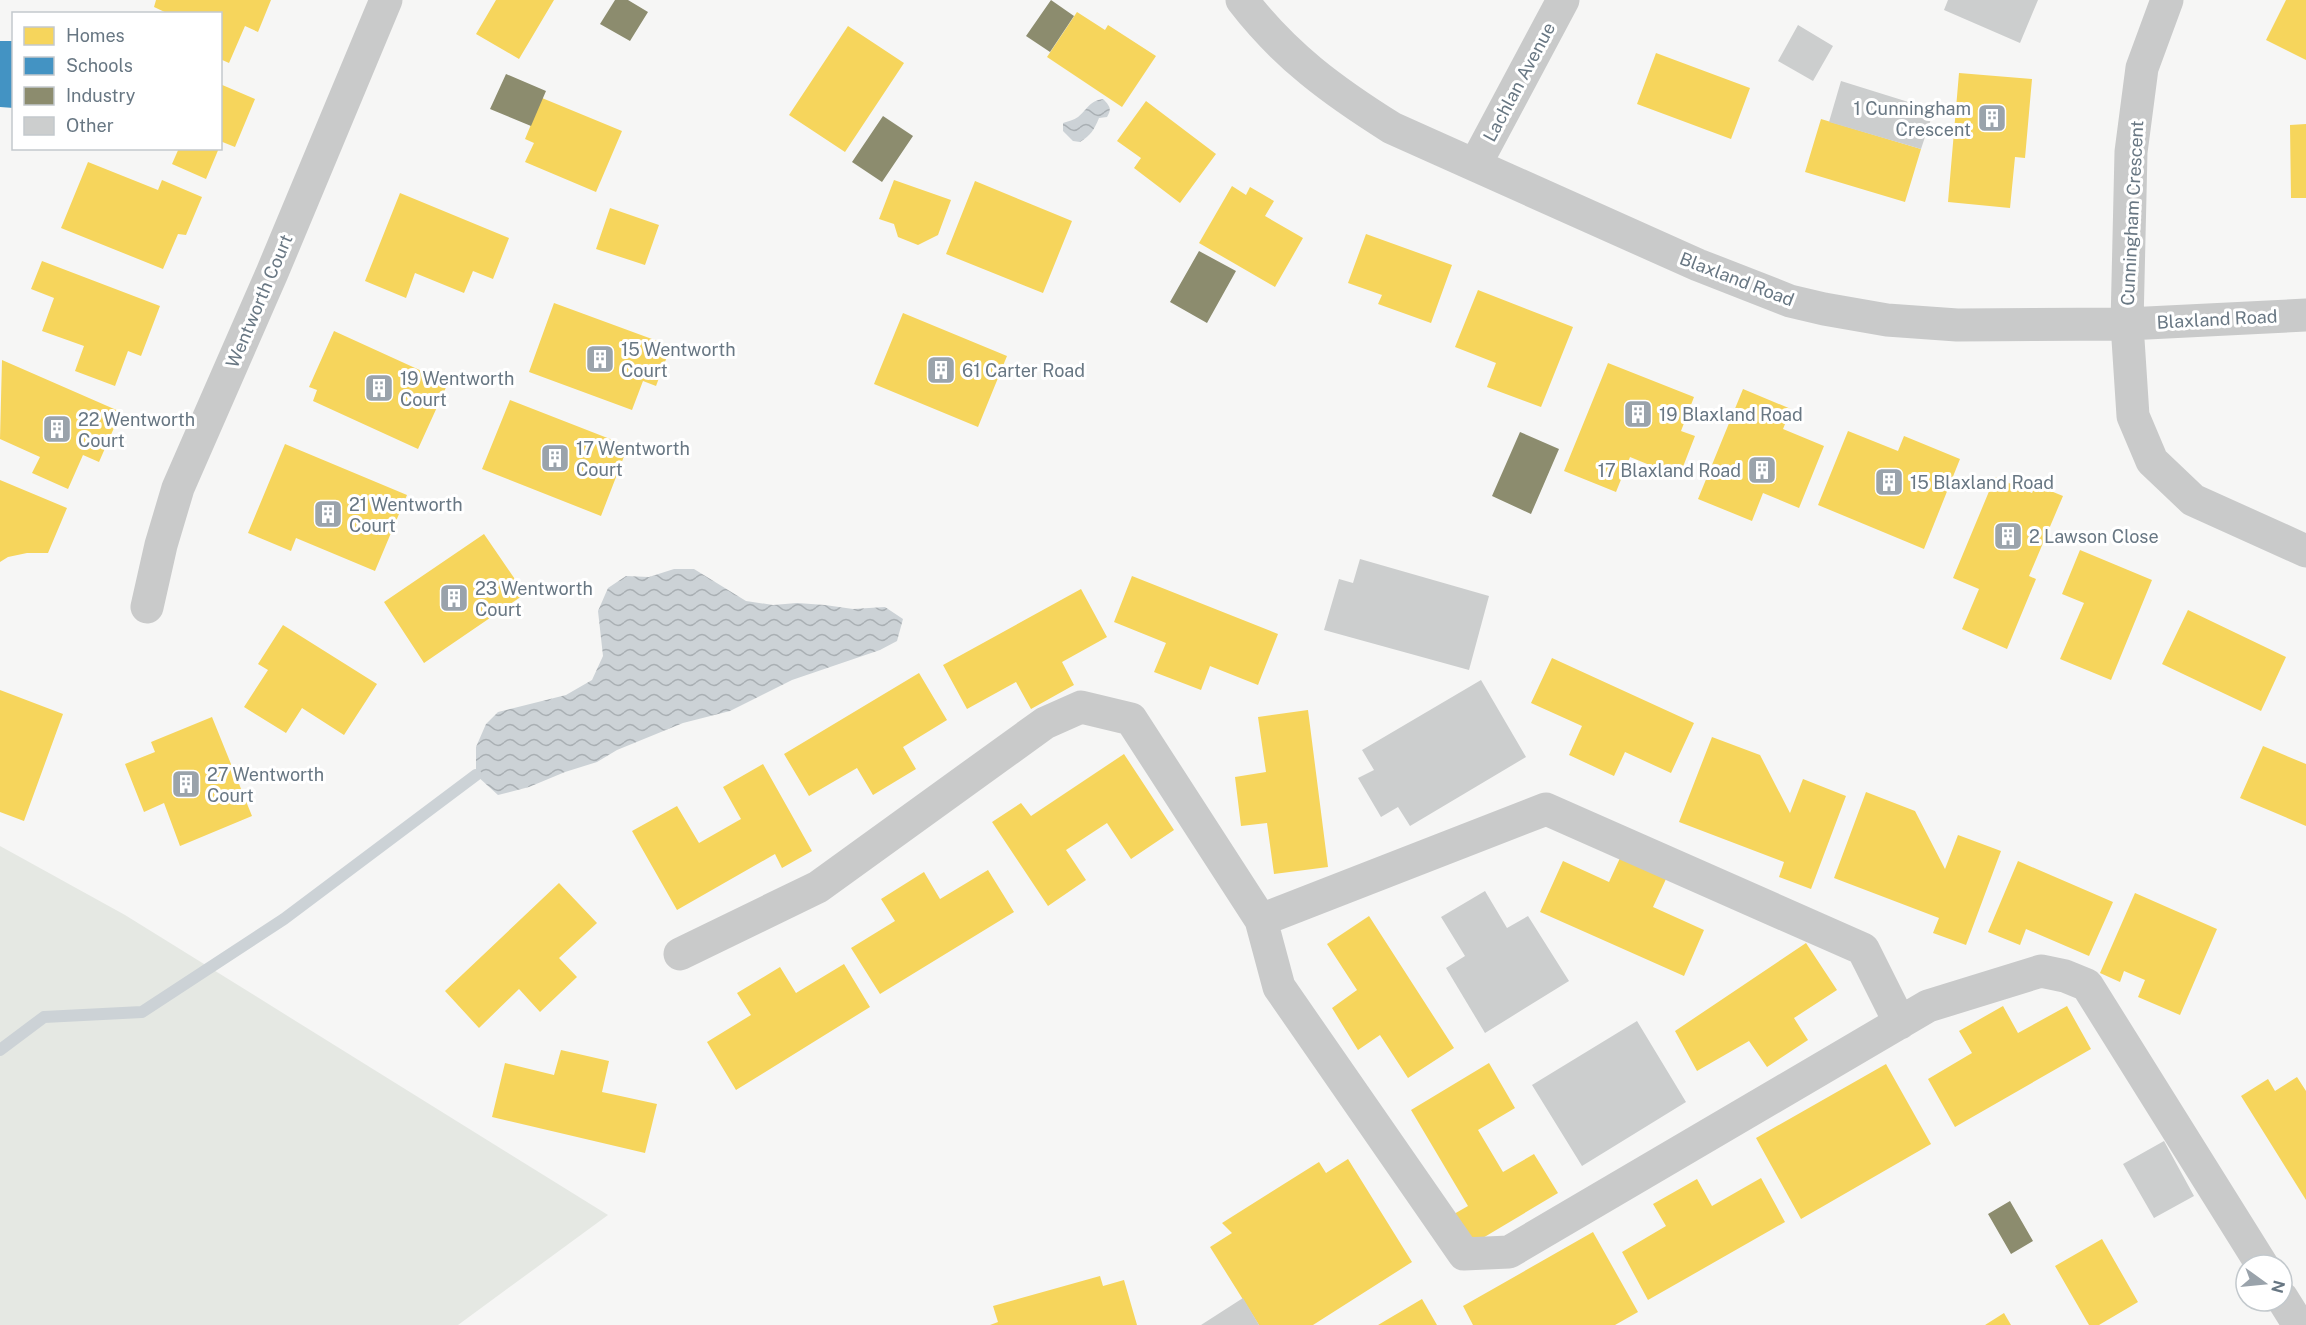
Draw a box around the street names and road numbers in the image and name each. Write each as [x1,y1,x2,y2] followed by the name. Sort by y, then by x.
[1479,19,1559,145] street label: Lachlan Avenue
[2117,120,2147,306] street label: Cunningham Crescent
[221,231,297,371] street label: Wentworth Court
[1677,248,1797,310] street label: Blaxland Road
[2156,305,2278,333] street label: Blaxland Road

